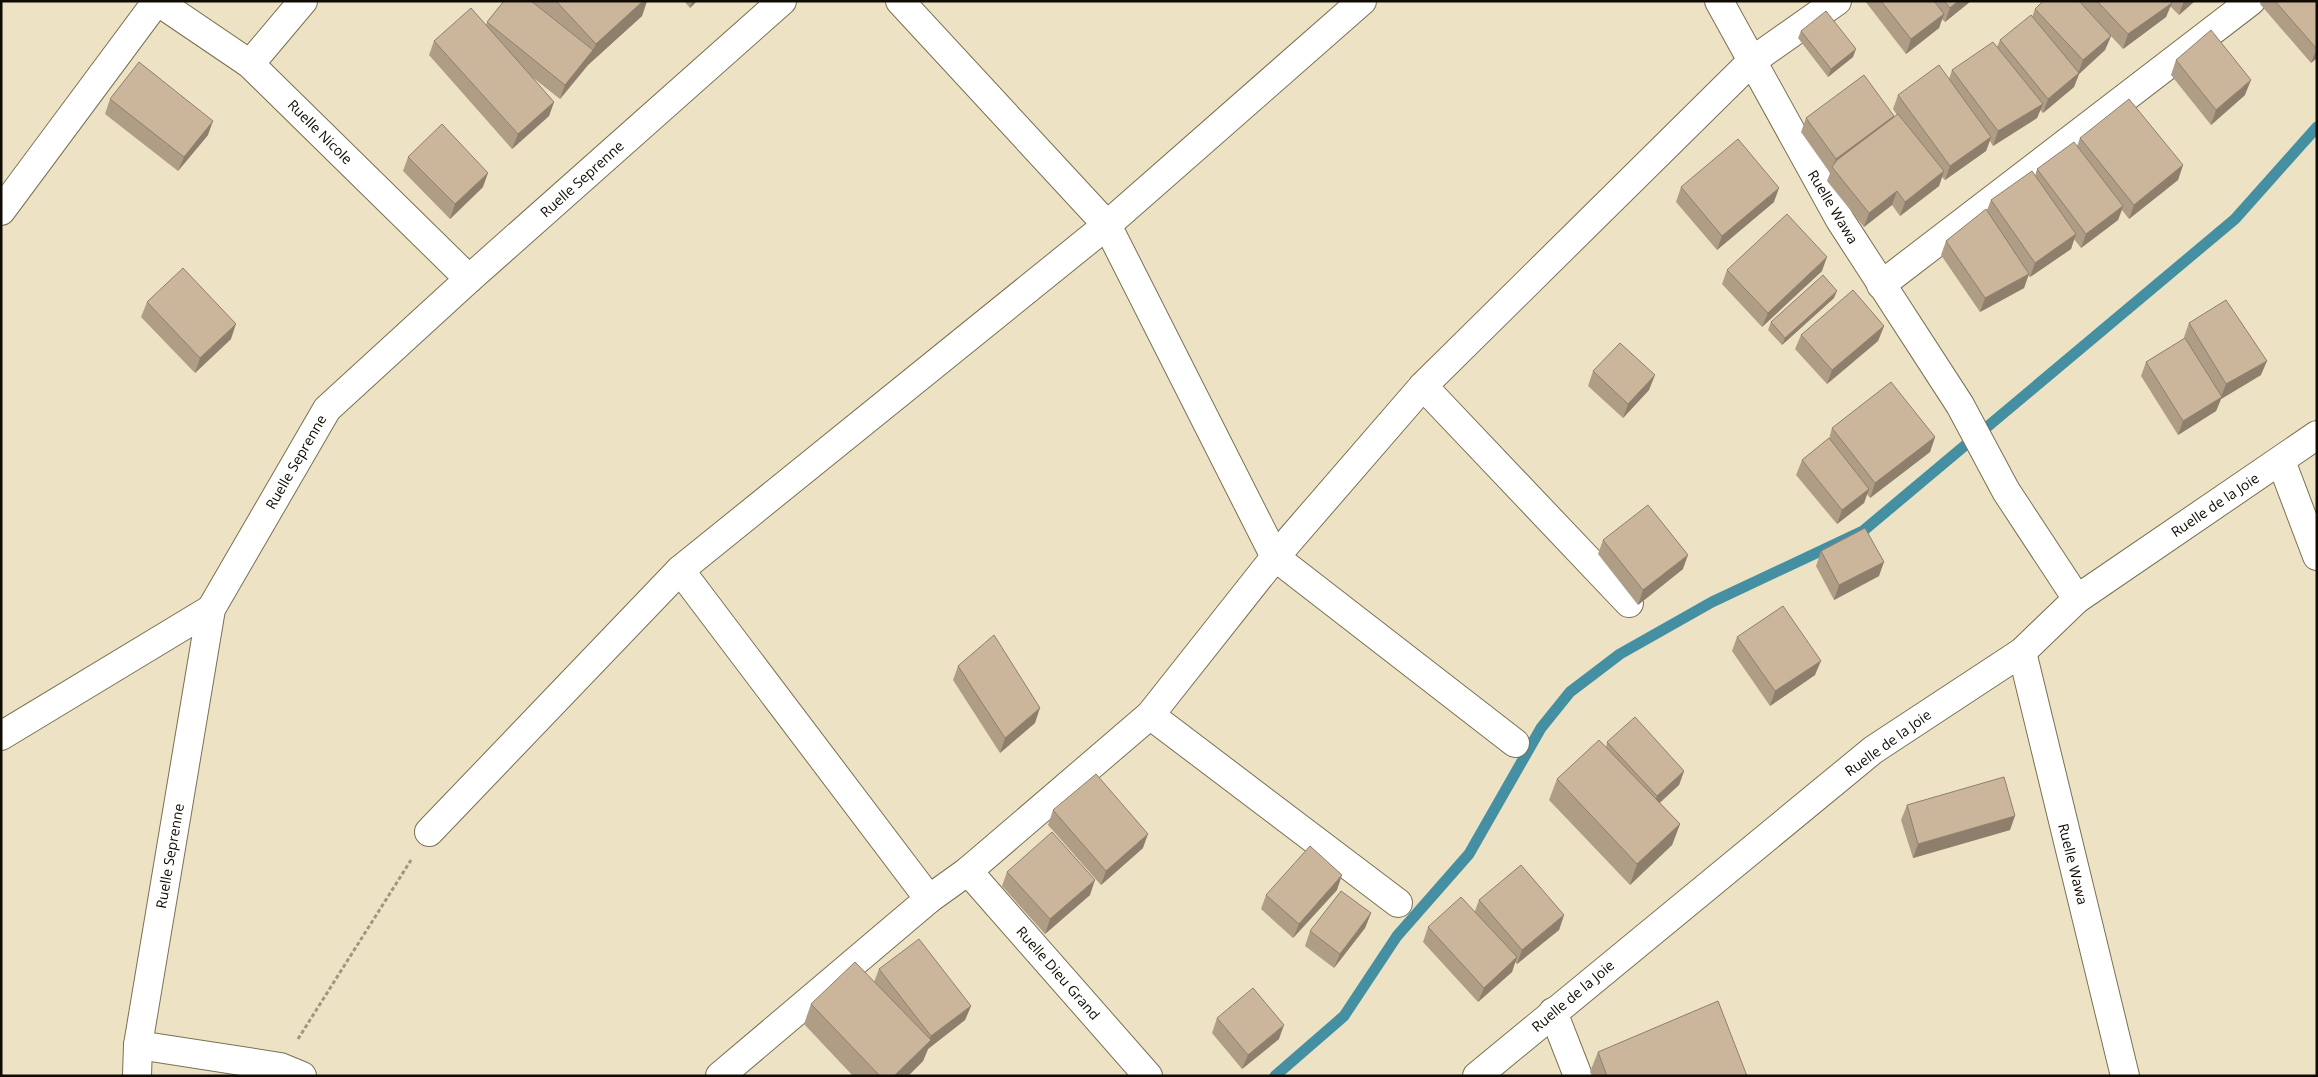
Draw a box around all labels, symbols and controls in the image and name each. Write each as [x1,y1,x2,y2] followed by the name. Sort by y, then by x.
[284,95,357,168] street label: Ruelle Nicole
[536,136,628,221] street label: Ruelle Seprenne
[1804,166,1863,247] street label: Ruelle Wawa
[261,411,330,513] street label: Ruelle Seprenne
[2167,468,2263,541] street label: Ruelle de la Joie
[1841,705,1935,780] street label: Ruelle de la Joie
[151,802,188,910] street label: Ruelle Seprenne
[2054,821,2093,906] street label: Ruelle Wawa
[1012,922,1104,1024] street label: Ruelle Dieu Grand
[1527,955,1618,1036] street label: Ruelle de la Joie

